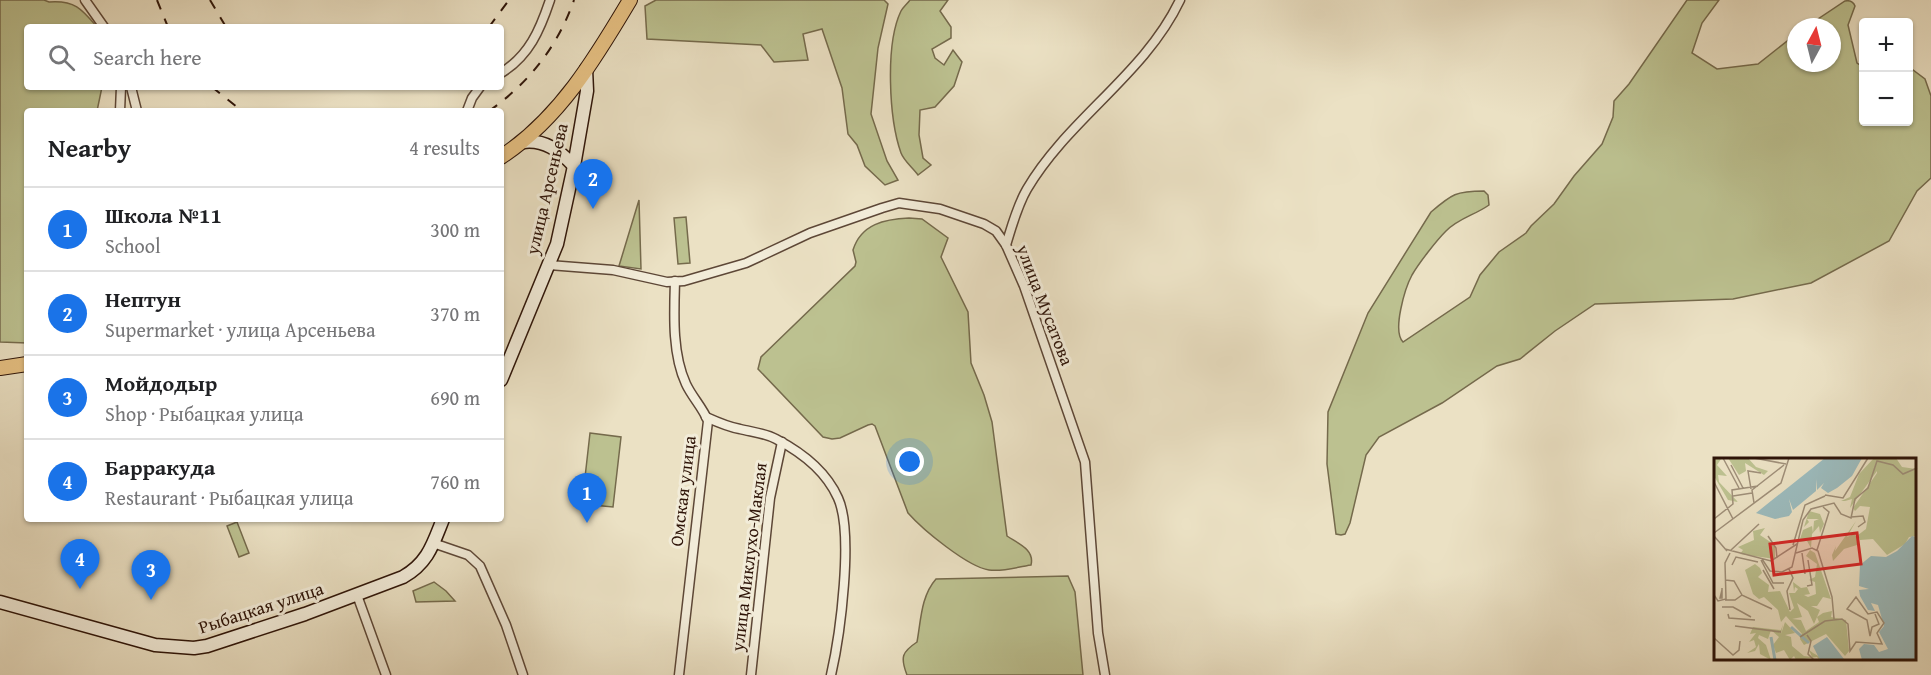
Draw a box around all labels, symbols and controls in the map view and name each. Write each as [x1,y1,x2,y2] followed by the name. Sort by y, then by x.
[1787,18,1841,72] north arrow
[1859,18,1913,126] map controls
[1859,18,1913,72] button: +
[24,24,504,90] search box
[45,41,78,74] icon: search
[93,41,202,73] text: Search here
[1859,72,1913,126] button: −
[518,120,575,258] street label: улица Арсеньева
[48,128,131,167] text: Nearby
[409,133,480,162] text: 4 results
[574,160,612,209] pin: 2
[105,199,222,231] text: Школа №11
[62,215,73,244] text: 1
[430,215,480,244] text: 300 m
[105,231,161,260] text: School
[1010,239,1081,370] street label: улица Мусатова
[105,283,181,315] text: Нептун
[62,299,73,328] text: 2
[430,299,480,328] text: 370 m
[105,315,376,344] text: Supermarket · улица Арсеньева
[105,367,217,399] text: Мойдодыр
[62,383,73,412] text: 3
[430,383,480,412] text: 690 m
[105,399,304,428] text: Shop · Рыбацкая улица
[662,434,703,548] street label: Омская улица
[895,447,924,476] your location
[105,451,215,483] text: Барракуда
[1714,458,1916,660] inset map
[723,461,773,654] street label: улица Миклухо-Маклая
[62,467,73,496] text: 4
[430,467,480,496] text: 760 m
[568,474,606,523] pin: 1
[105,483,354,512] text: Restaurant · Рыбацкая улица
[60,540,100,589] pin: 4
[132,550,170,600] pin: 3
[195,574,327,640] street label: Рыбацкая улица

